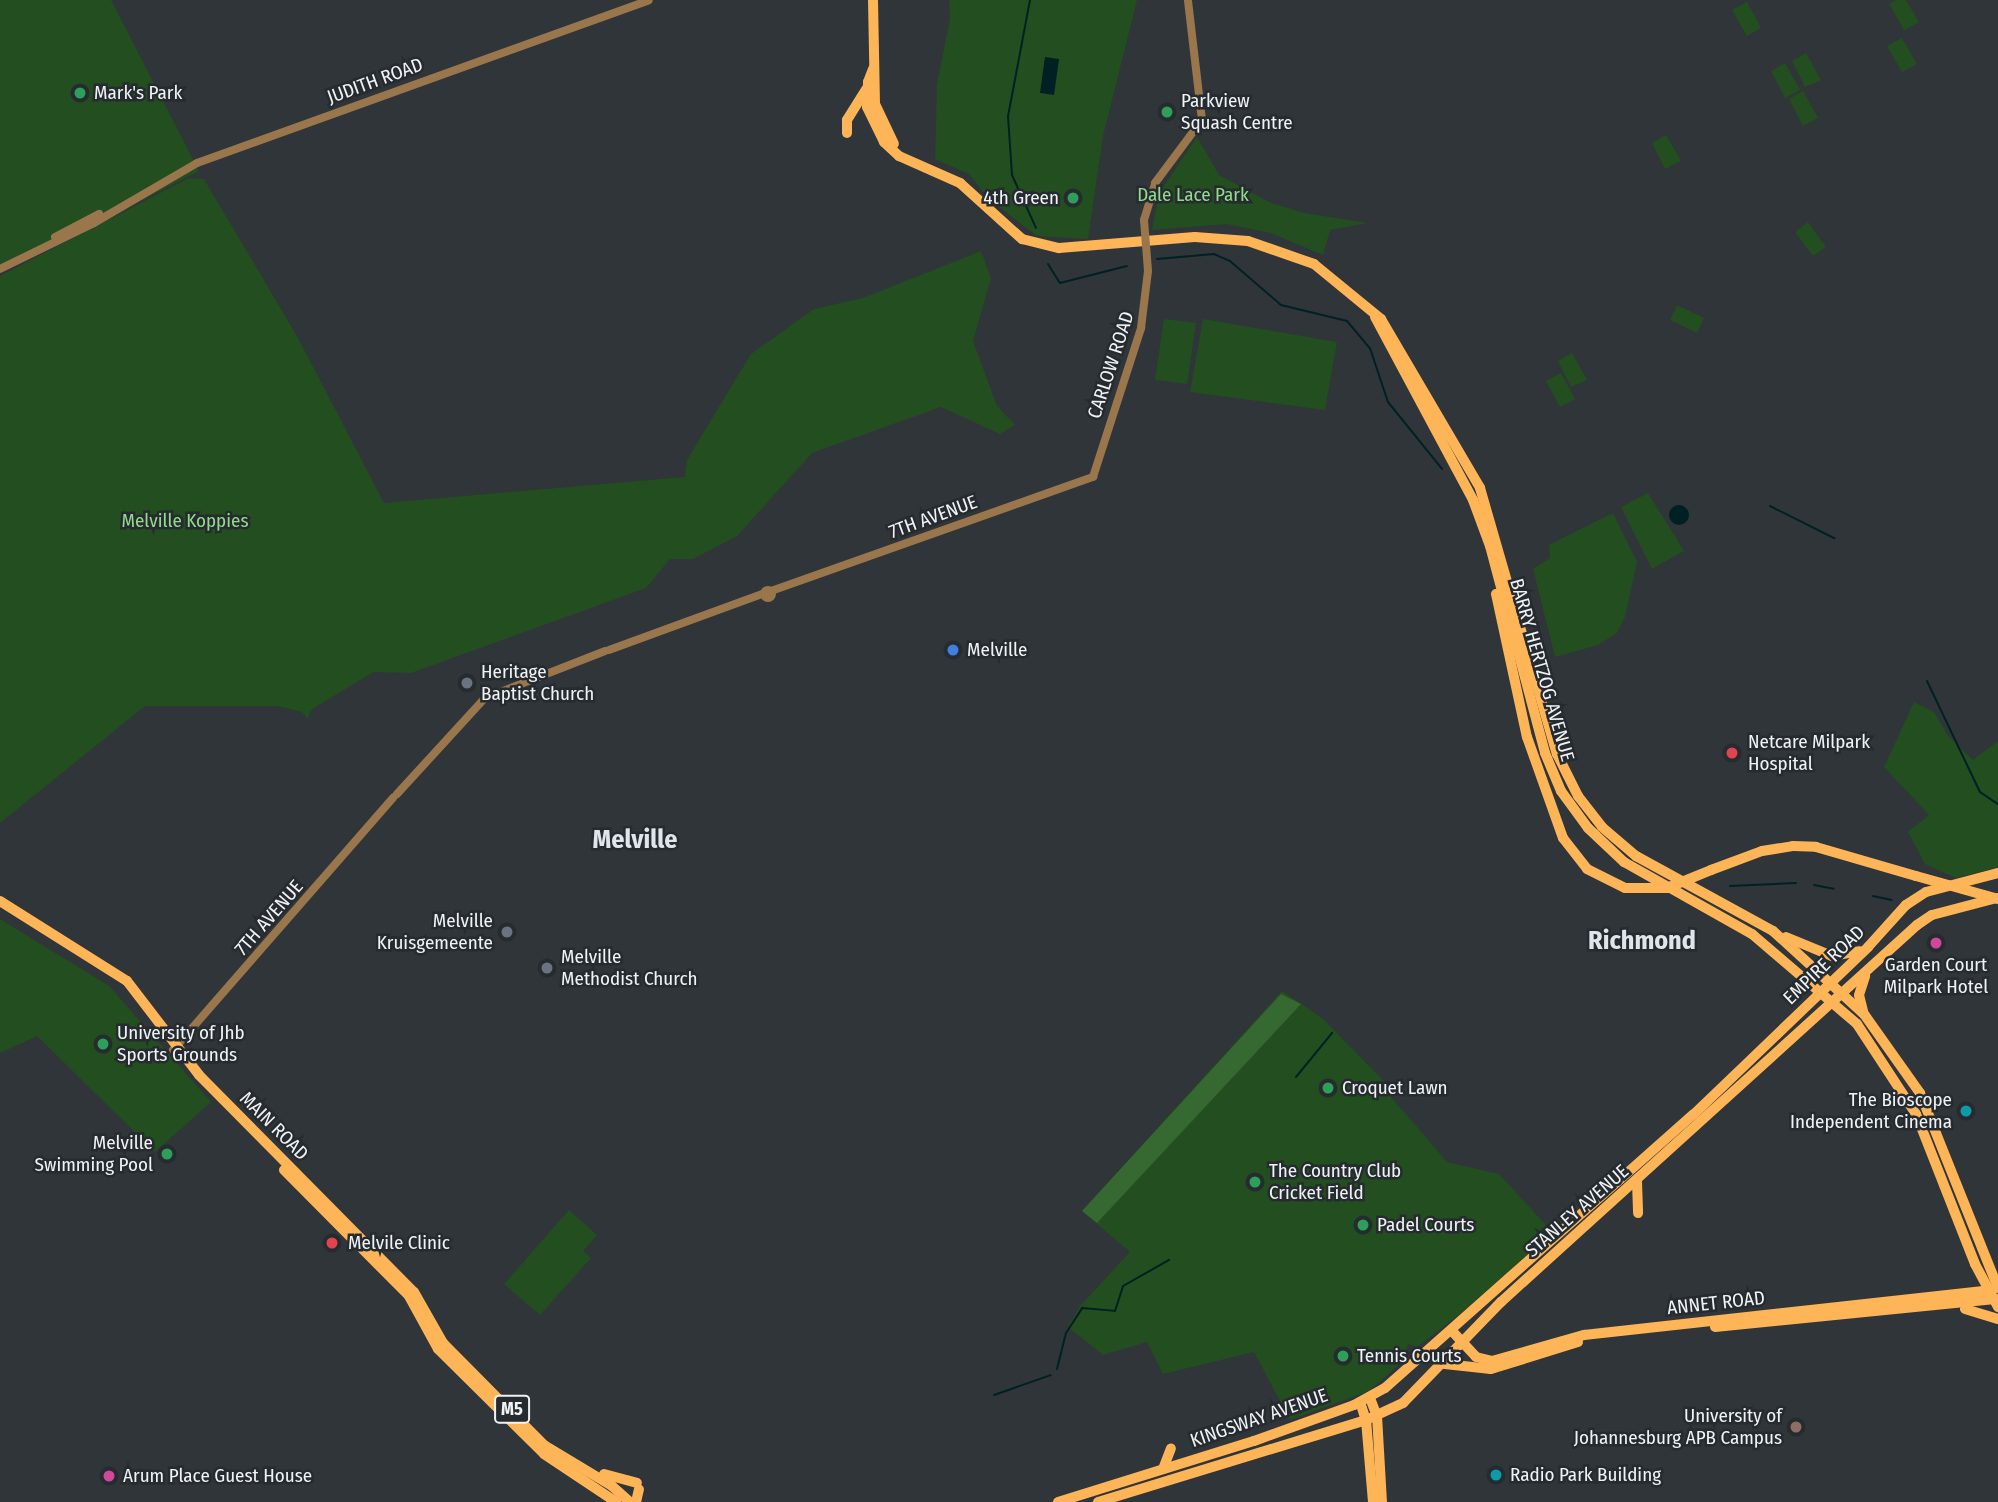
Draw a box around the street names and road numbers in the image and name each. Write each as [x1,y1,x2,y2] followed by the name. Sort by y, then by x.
[324,53,426,109] street label: JUDITH ROAD
[1083,309,1139,421] street label: CARLOW ROAD
[886,490,980,544] street label: 7TH AVENUE
[1505,576,1579,764] street label: BARRY HERTZOG AVENUE
[230,876,308,960] street label: 7TH AVENUE
[1779,921,1869,1009] street label: EMPIRE ROAD
[235,1087,313,1165] street label: MAIN ROAD
[1521,1160,1633,1262] street label: STANLEY AVENUE
[1666,1287,1766,1319] street label: ANNET ROAD
[1187,1384,1331,1452] street label: KINGSWAY AVENUE
[493,1394,531,1424] road number: M5

